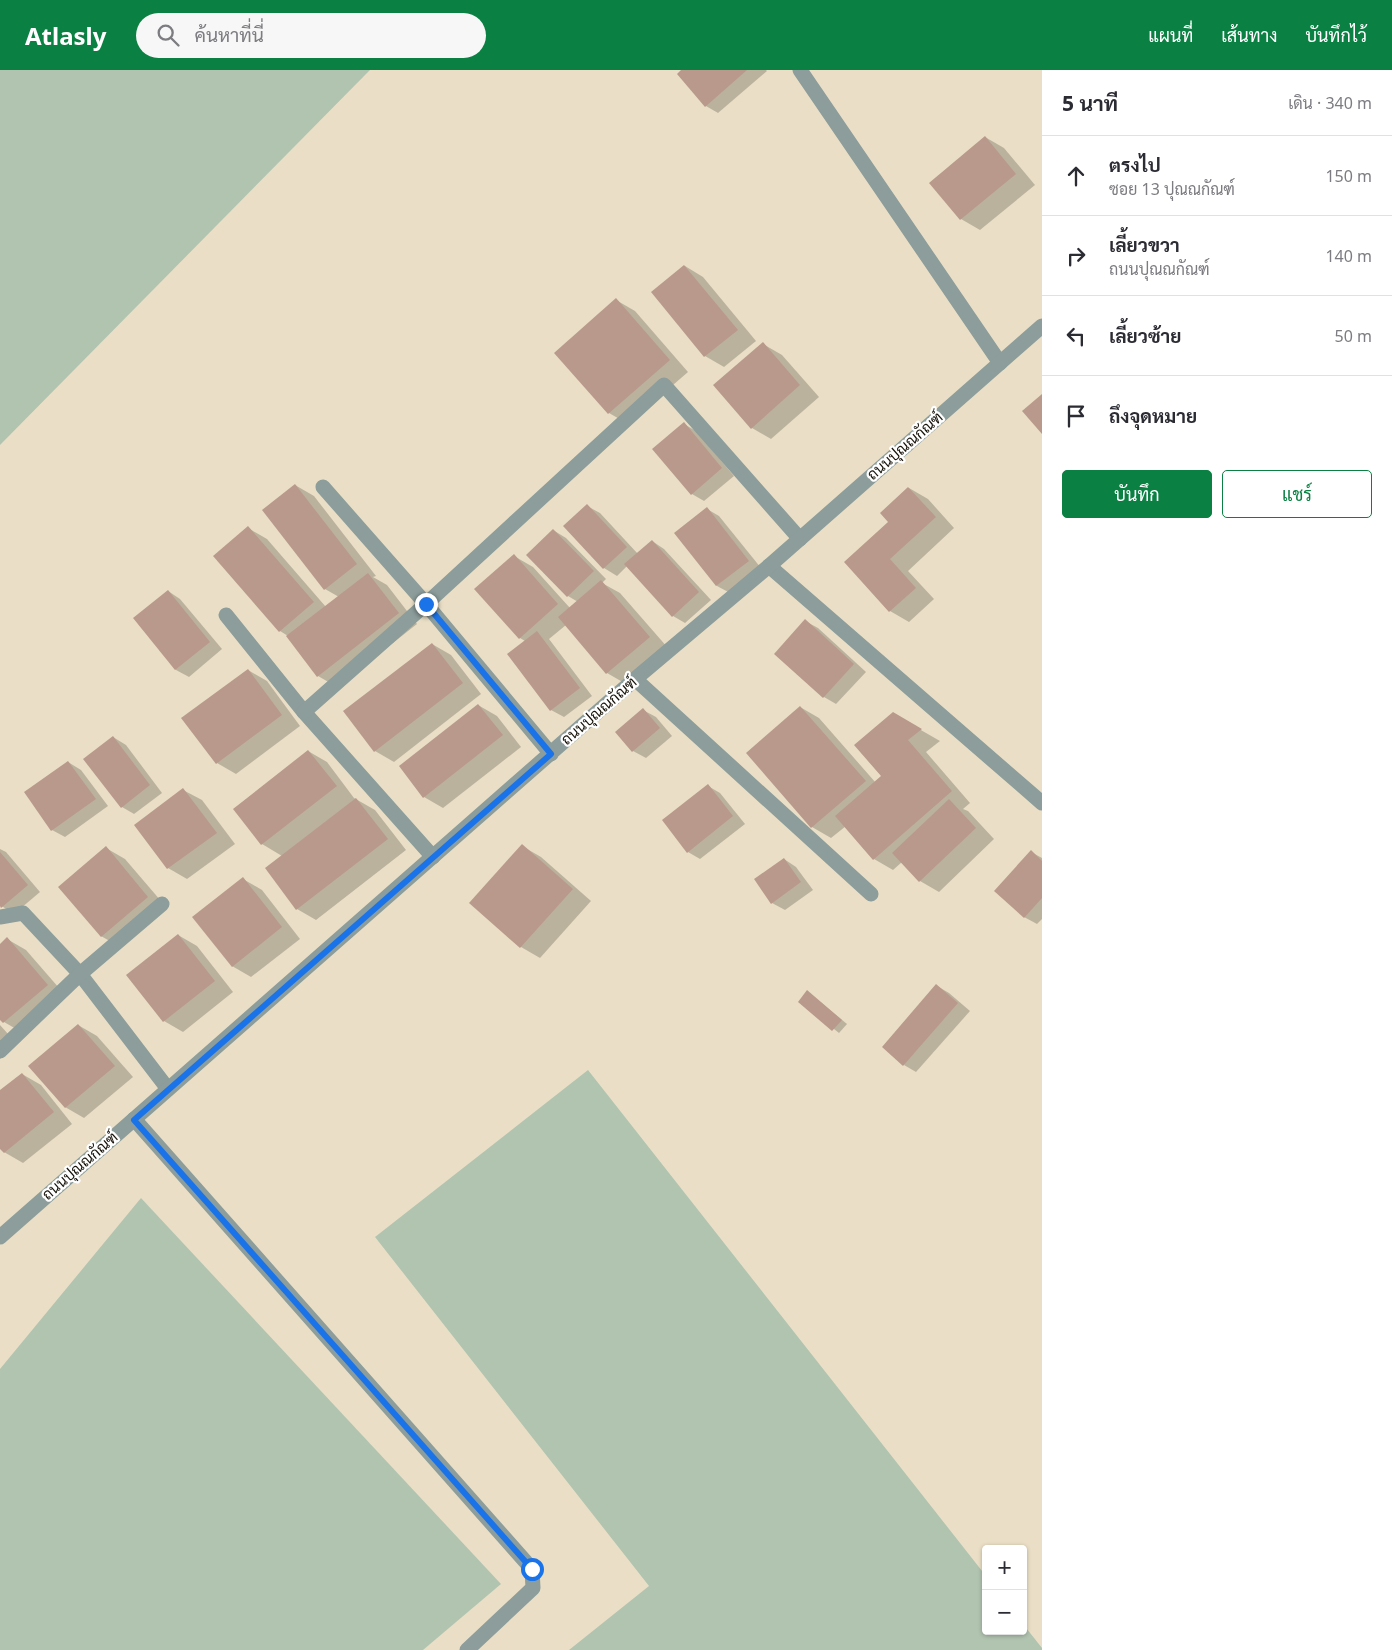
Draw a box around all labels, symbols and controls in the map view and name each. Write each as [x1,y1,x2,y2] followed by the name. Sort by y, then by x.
[136,13,486,58] search box
[25,19,106,52] text: Atlasly
[154,21,182,49] icon: search
[194,22,264,48] text: ค้นหาที่นี่
[1148,23,1193,47] text: แผนที่
[1221,23,1277,47] text: เส้นทาง
[1305,23,1367,47] text: บันทึกไว้
[1062,89,1118,117] text: 5 นาที
[1288,92,1372,114] text: เดิน · 340 m
[1109,152,1161,178] text: ตรงไป
[1062,162,1090,190] icon: ahead
[1325,165,1372,187] text: 150 m
[1109,178,1235,200] text: ซอย 13 ปุณณกัณฑ์
[1109,232,1180,258] text: เลี้ยวขวา
[1062,242,1090,270] icon: right
[1325,245,1372,267] text: 140 m
[1109,258,1210,280] text: ถนนปุณณกัณฑ์
[1062,322,1090,350] icon: left
[1109,323,1181,349] text: เลี้ยวซ้าย
[1335,325,1372,347] text: 50 m
[1062,402,1090,430] icon: arrive
[1109,403,1197,429] text: ถึงจุดหมาย
[862,407,948,485] street label: ถนนปุณณกัณฑ์
[1062,470,1212,518] button: บันทึก
[1222,470,1372,518] button: แชร์
[415,593,438,616] route end
[556,672,642,750] street label: ถนนปุณณกัณฑ์
[37,1127,123,1205] street label: ถนนปุณณกัณฑ์
[982,1545,1027,1635] map controls
[982,1545,1027,1590] button: +
[521,1558,544,1581] route start
[982,1590,1027,1635] button: −

